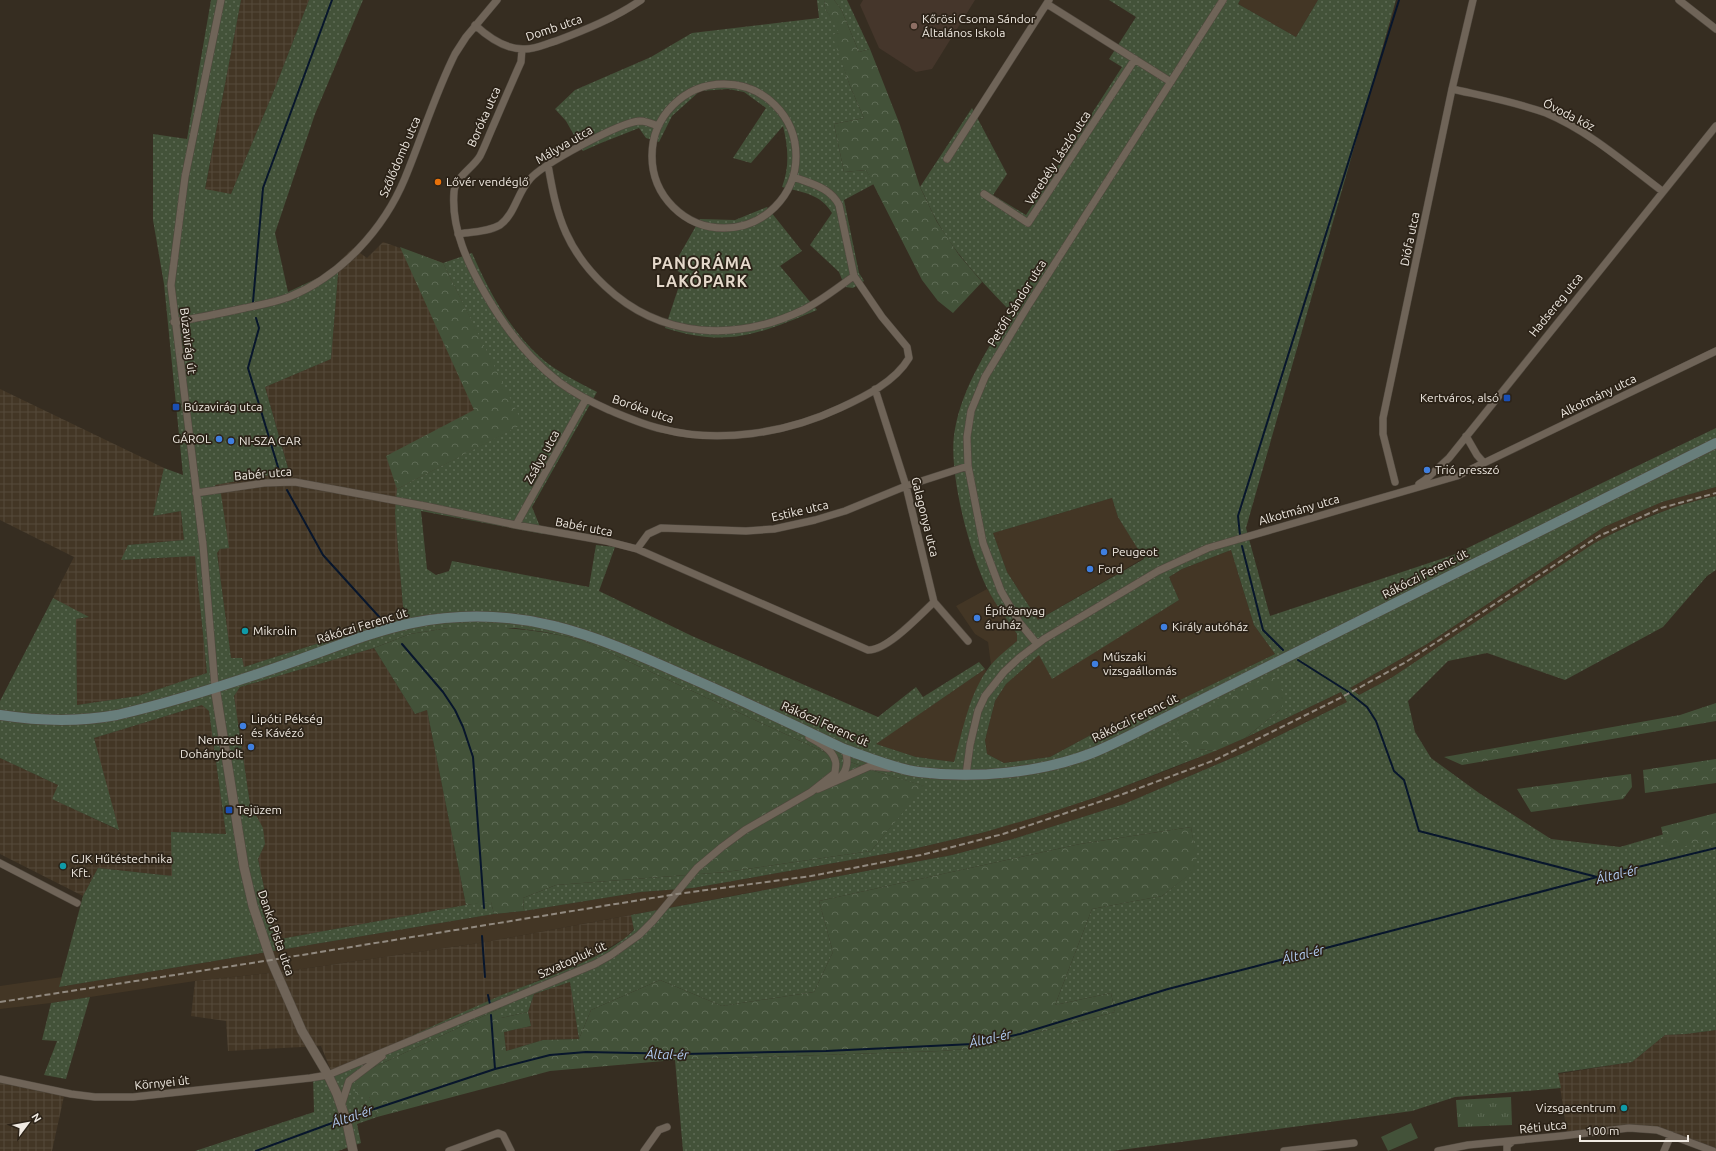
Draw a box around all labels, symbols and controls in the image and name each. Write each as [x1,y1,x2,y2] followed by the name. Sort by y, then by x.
[524,12,584,43] street label: Domb utca
[922,12,1036,39] place label: Kőrösi Csoma Sándor Általános Iskola
[909,21,919,31] marker: Kőrösi Csoma Sándor Általános Iskola
[465,85,503,149] street label: Boróka utca
[1541,96,1598,133] street label: Óvoda köz
[1022,108,1093,207] street label: Verebély László utca
[377,115,422,199] street label: Szőlődomb utca
[533,123,595,166] street label: Mályva utca
[446,175,529,188] place label: Lővér vendéglő
[433,177,443,187] marker: Lővér vendéglő
[1397,211,1422,267] street label: Diófa utca
[652,252,752,290] district label: PANORÁMA LAKÓPARK
[985,257,1048,348] street label: Petőfi Sándor utca
[1526,270,1585,339] street label: Hadsereg utca
[178,307,199,375] street label: Búzavirág út
[1557,371,1638,420] street label: Alkotmány utca
[1420,391,1499,404] place label: Kertváros, alsó
[611,392,676,425] street label: Boróka utca
[1502,393,1512,403] marker: Kertváros, alsó
[184,400,263,413] place label: Búzavirág utca
[171,402,181,412] marker: Búzavirág utca
[522,428,562,486] street label: Zsálya utca
[172,432,211,445] place label: GÁROL
[214,434,224,444] marker: GÁROL
[239,434,301,447] place label: NI-SZA CAR
[226,436,236,446] marker: NI-SZA CAR
[1435,463,1500,476] place label: Trió presszó
[234,464,292,483] street label: Babér utca
[1422,465,1432,475] marker: Trió presszó
[909,475,942,558] street label: Galagonya utca
[1257,492,1341,527] street label: Alkotmány utca
[770,498,830,523] street label: Estike utca
[554,515,614,538] street label: Babér utca
[1112,545,1158,558] place label: Peugeot
[1380,546,1470,601] street label: Rákóczi Ferenc út
[1099,547,1109,557] marker: Peugeot
[1098,562,1123,575] place label: Ford
[1085,564,1095,574] marker: Ford
[985,604,1045,631] place label: Építőanyag áruház
[315,605,409,645] street label: Rákóczi Ferenc út
[972,613,982,623] marker: Építőanyag áruház
[1172,620,1249,633] place label: Király autóház
[1159,622,1169,632] marker: Király autóház
[253,624,297,637] place label: Mikrolin
[240,626,250,636] marker: Mikrolin
[1103,650,1177,677] place label: Műszaki vizsgaállomás
[1090,659,1100,669] marker: Műszaki vizsgaállomás
[1090,691,1180,744] street label: Rákóczi Ferenc út
[780,698,871,749] street label: Rákóczi Ferenc út
[251,712,323,739] place label: Lipóti Pékség és Kávézó
[238,721,248,731] marker: Lipóti Pékség és Kávézó
[180,733,243,760] place label: Nemzeti Dohánybolt
[246,742,256,752] marker: Nemzeti Dohánybolt
[237,803,282,816] place label: Tejüzem
[224,805,234,815] marker: Tejüzem
[71,852,172,879] place label: GJK Hűtéstechnika Kft.
[58,861,68,871] marker: GJK Hűtéstechnika Kft.
[1593,861,1641,886] water label: Által-ér
[256,889,297,977] street label: Dankó Pista utca
[536,939,608,980] street label: Szvatopluk út
[1279,941,1327,966] water label: Által-ér
[966,1025,1014,1050] water label: Által-ér
[644,1046,690,1061] water label: Által-ér
[134,1073,190,1092] street label: Környei út
[328,1101,376,1130] water label: Által-ér
[1536,1101,1616,1114] place label: Vizsgacentrum
[8,1103,48,1143] north arrow
[1619,1103,1629,1113] marker: Vizsgacentrum
[29,1111,44,1124] text: N
[1580,1117,1688,1143] scale bar
[1519,1118,1567,1135] street label: Réti utca
[1586,1124,1619,1137] text: 100 m

